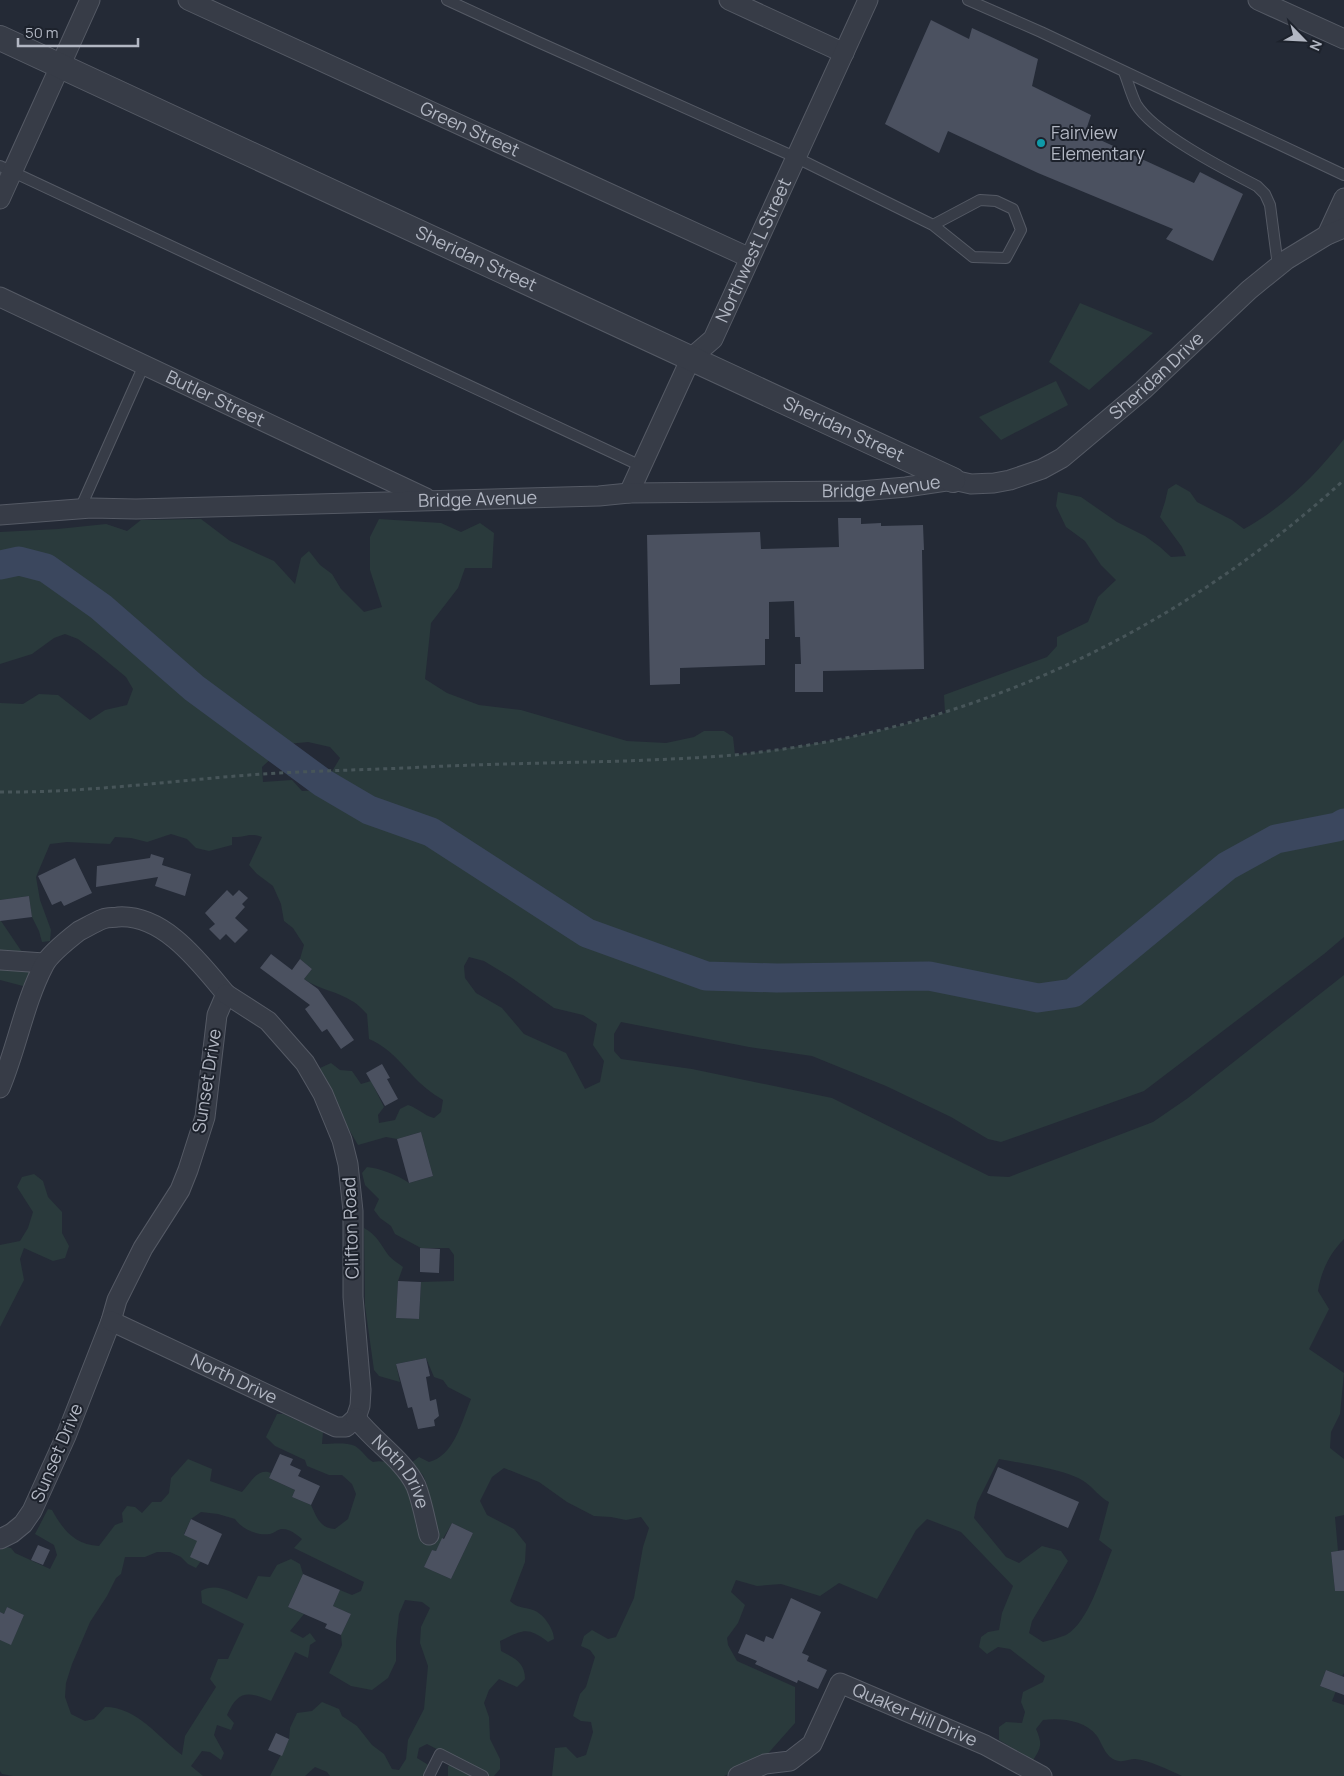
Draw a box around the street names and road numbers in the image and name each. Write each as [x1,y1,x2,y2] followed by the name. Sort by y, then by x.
[416,95,524,162] street label: Green Street
[709,174,796,326] street label: Northwest L Street
[412,220,541,296] street label: Sheridan Street
[1104,326,1208,425] street label: Sheridan Drive
[162,364,269,431] street label: Butler Street
[780,390,909,467] street label: Sheridan Street
[822,469,942,502] street label: Bridge Avenue
[418,485,537,512] street label: Bridge Avenue
[186,1027,226,1135] street label: Sunset Drive
[336,1177,364,1279] street label: Clifton Road
[187,1347,282,1409] street label: North Drive
[24,1399,88,1506] street label: Sunset Drive
[367,1429,435,1511] street label: Noth Drive
[849,1677,981,1751] street label: Quaker Hill Drive

